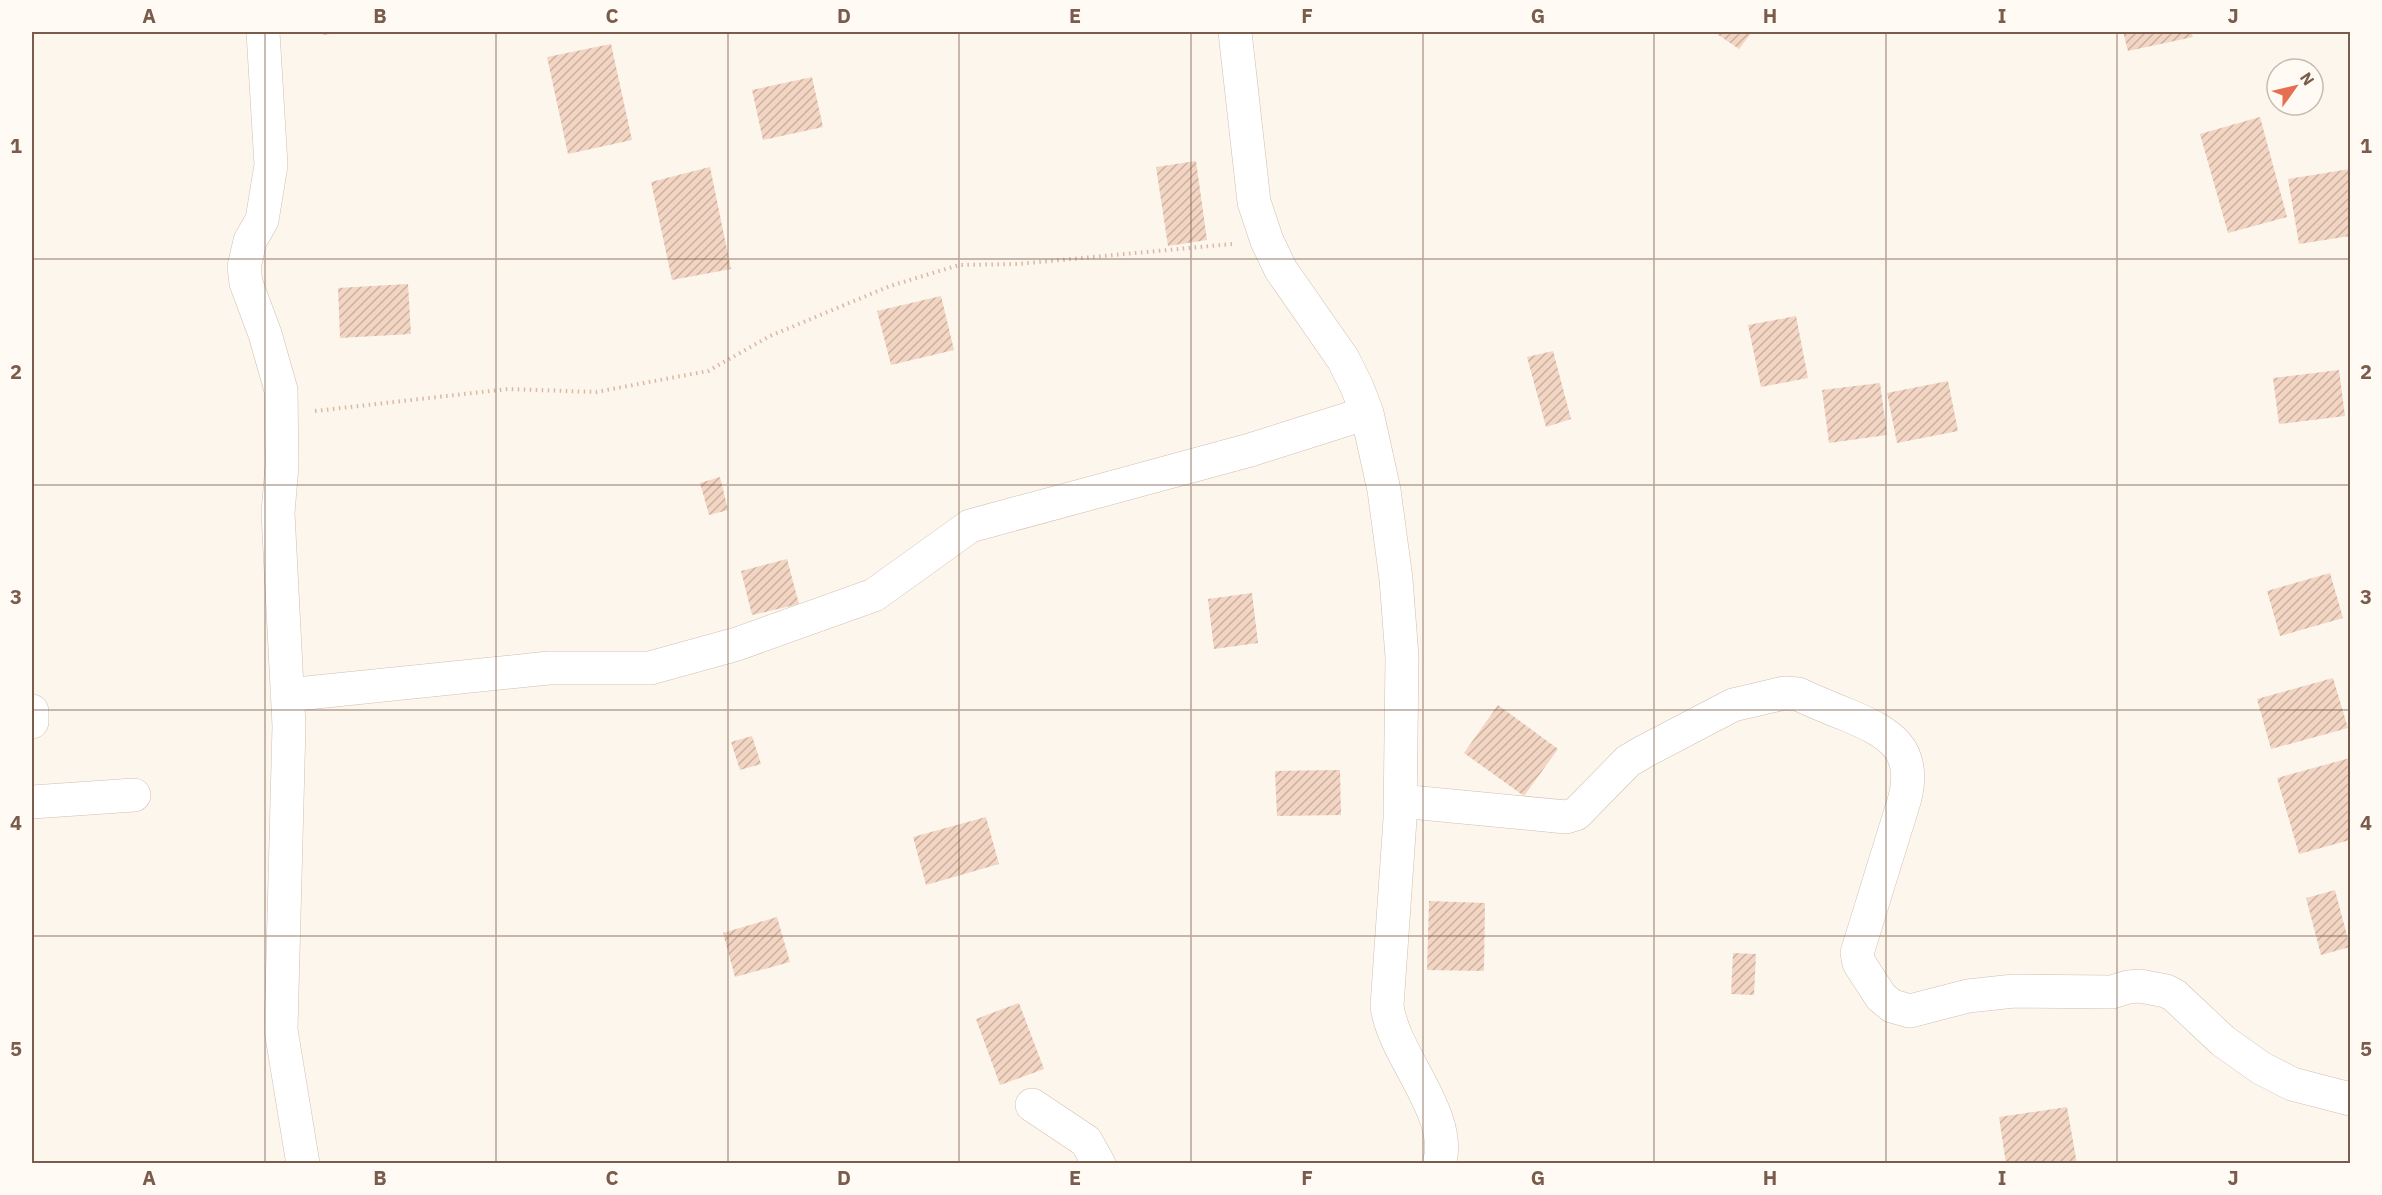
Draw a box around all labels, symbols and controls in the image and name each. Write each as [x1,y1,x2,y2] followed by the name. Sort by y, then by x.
[142,2,156,29] text: A
[373,2,387,29] text: B
[605,2,619,29] text: C
[837,2,851,29] text: D
[1069,2,1081,29] text: E
[1301,2,1313,29] text: F
[1531,2,1545,29] text: G
[1763,2,1777,29] text: H
[1998,2,2006,29] text: I
[2227,2,2239,29] text: J
[2265,57,2325,117] north arrow
[2296,68,2319,89] text: N
[10,132,22,159] text: 1
[2360,132,2372,159] text: 1
[10,358,22,385] text: 2
[2360,358,2372,385] text: 2
[10,583,22,610] text: 3
[2360,583,2372,610] text: 3
[10,809,22,836] text: 4
[2360,809,2372,836] text: 4
[10,1035,22,1062] text: 5
[2360,1035,2372,1062] text: 5
[142,1164,156,1191] text: A
[373,1164,387,1191] text: B
[605,1164,619,1191] text: C
[837,1164,851,1191] text: D
[1069,1164,1081,1191] text: E
[1301,1164,1313,1191] text: F
[1531,1164,1545,1191] text: G
[1763,1164,1777,1191] text: H
[1998,1164,2006,1191] text: I
[2227,1164,2239,1191] text: J

